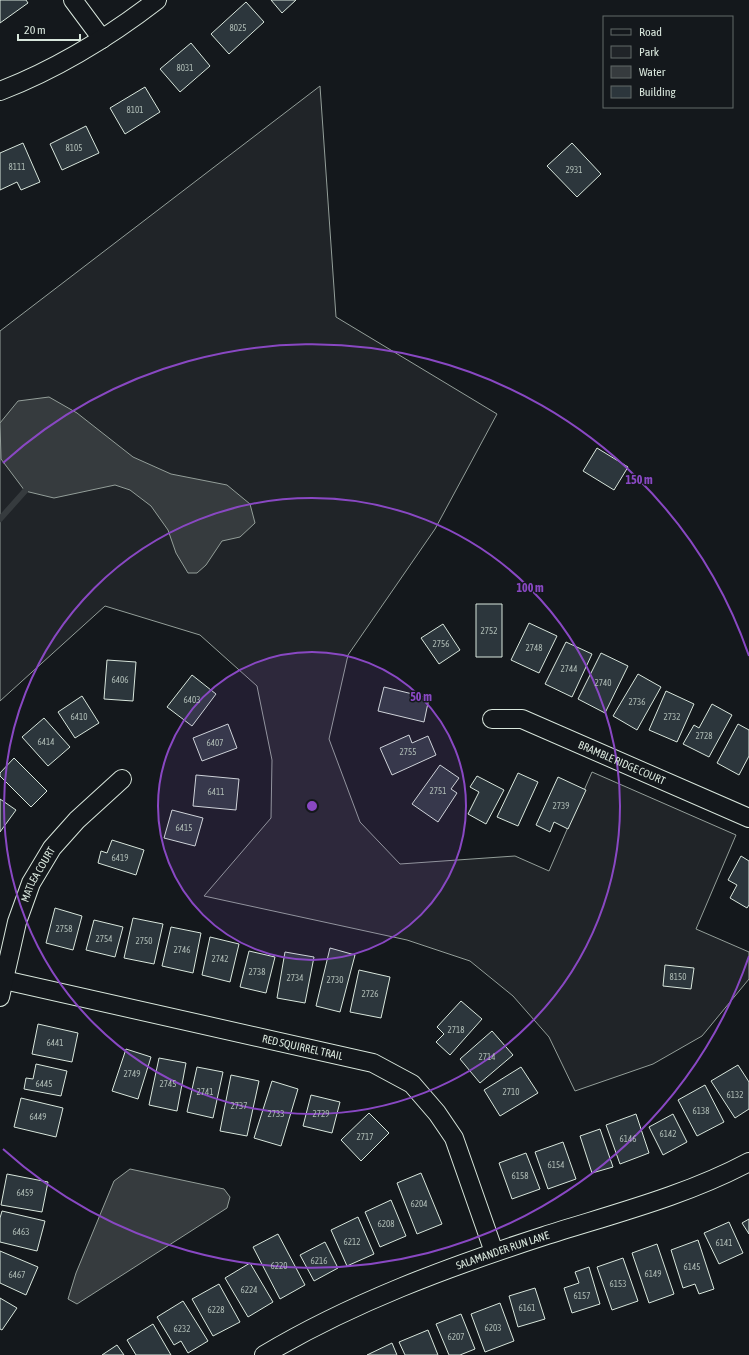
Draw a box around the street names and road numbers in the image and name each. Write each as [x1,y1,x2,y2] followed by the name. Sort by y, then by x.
[577,738,667,787] street label: BRAMBLE RIDGE COURT
[19,844,57,904] street label: MATLEA COURT
[261,1032,345,1062] street label: RED SQUIRREL TRAIL
[454,1229,551,1272] street label: SALAMANDER RUN LANE

